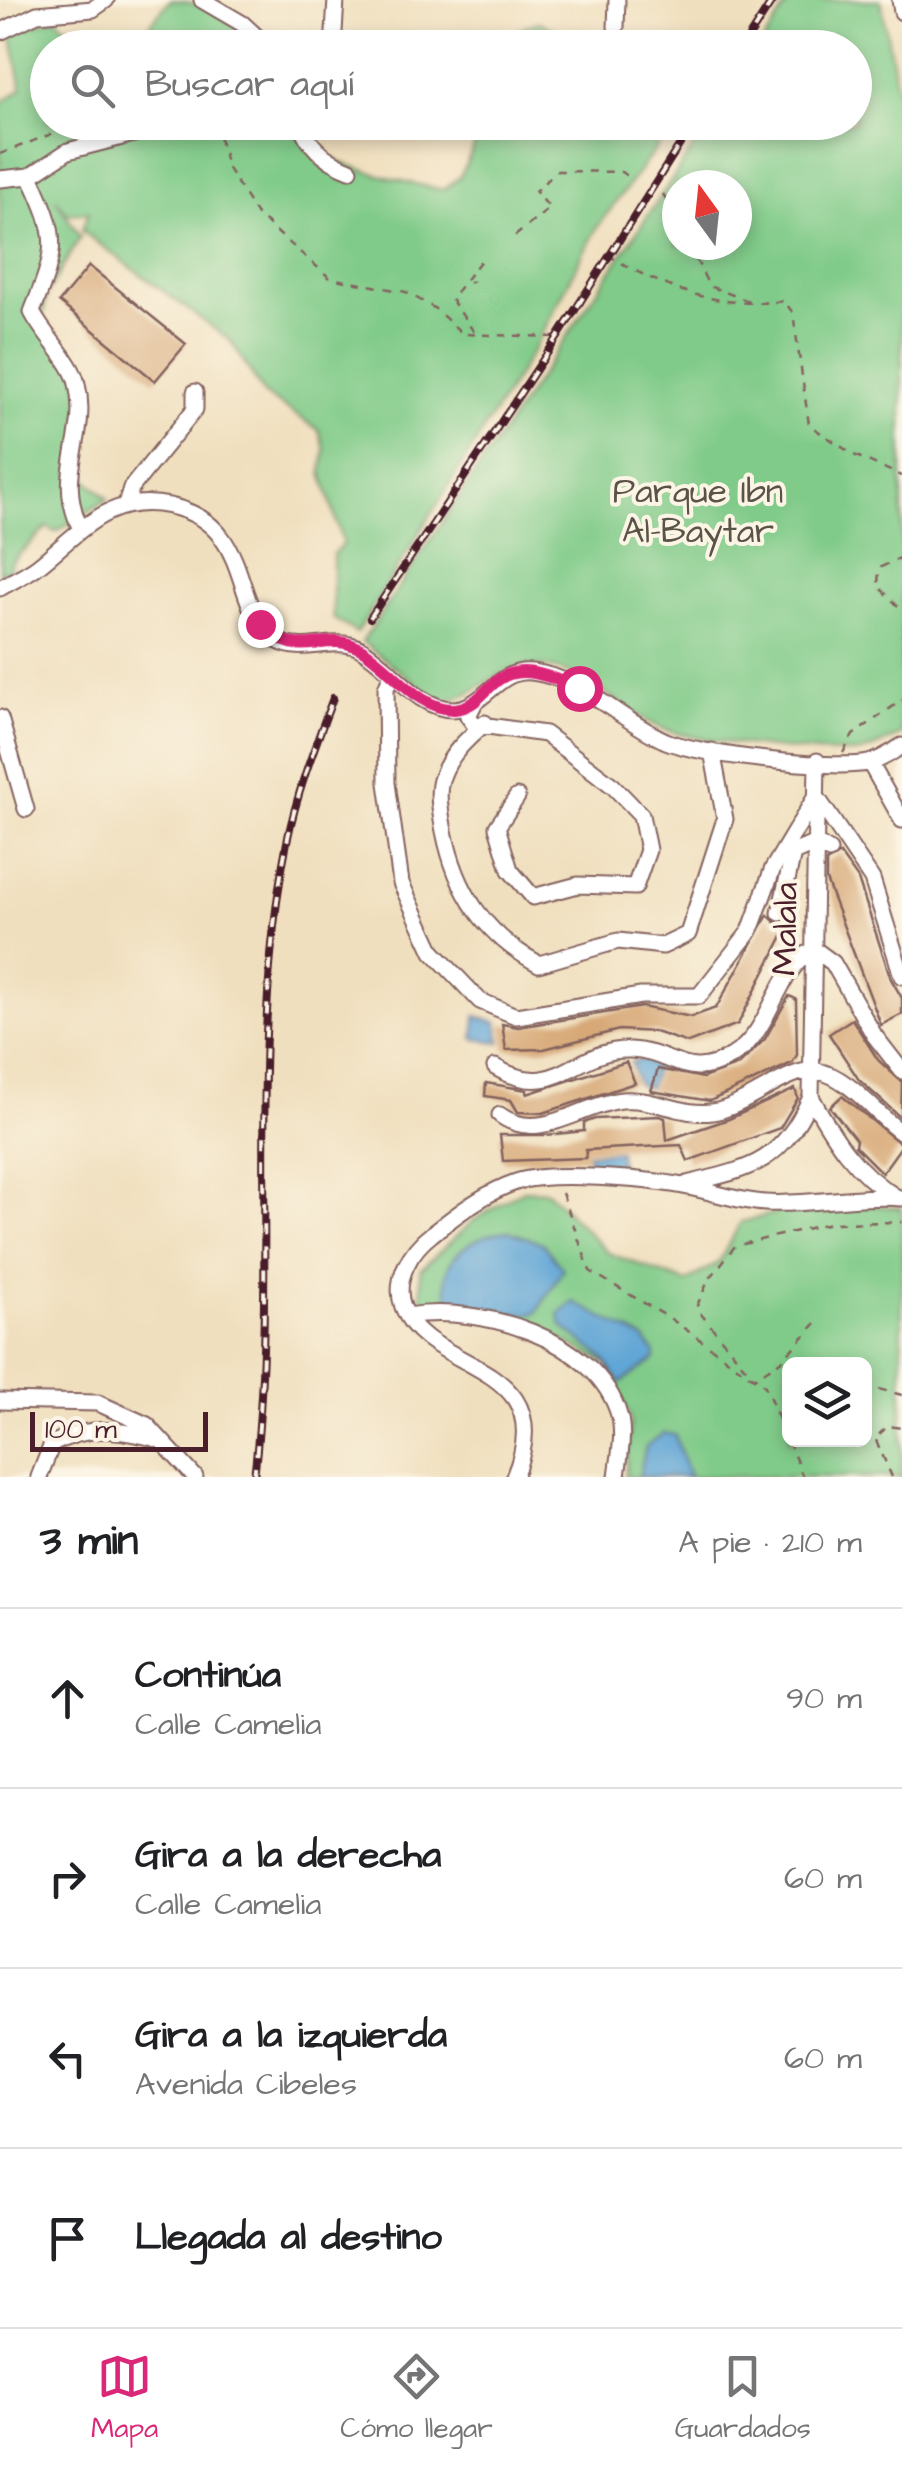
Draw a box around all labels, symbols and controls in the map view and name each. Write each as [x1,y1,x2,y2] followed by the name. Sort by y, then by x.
[30,30,872,140] search box
[65,58,120,113] icon: search
[145,59,354,111] text: Buscar aquí
[662,170,752,260] north arrow
[613,467,783,557] park label: Parque Ibn Al-Baytar
[238,602,284,648] route end
[557,666,603,712] route start
[760,882,811,976] street label: Malala
[782,1357,872,1447] map controls
[782,1357,872,1447] button: layers
[30,1407,208,1452] scale bar
[45,1410,117,1449] text: 100 m
[40,1513,138,1571] text: 3 min
[678,1520,862,1565] text: A pie · 210 m
[135,1650,281,1702] text: Continúa
[40,1671,95,1726] icon: ahead
[786,1676,862,1721] text: 90 m
[135,1702,321,1747] text: Calle Camelia
[135,1830,441,1882] text: Gira a la derecha
[40,1851,95,1906] icon: right
[784,1856,862,1901] text: 60 m
[135,1882,321,1927] text: Calle Camelia
[135,2010,447,2062] text: Gira a la izquierda
[40,2031,95,2086] icon: left
[784,2036,862,2081] text: 60 m
[135,2062,357,2107] text: Avenida Cibeles
[40,2211,95,2266] icon: arrive
[135,2212,442,2264] text: Llegada al destino
[91,2349,158,2448] tab: Mapa
[340,2349,493,2448] tab: Cómo llegar
[675,2349,811,2448] tab: Guardados

